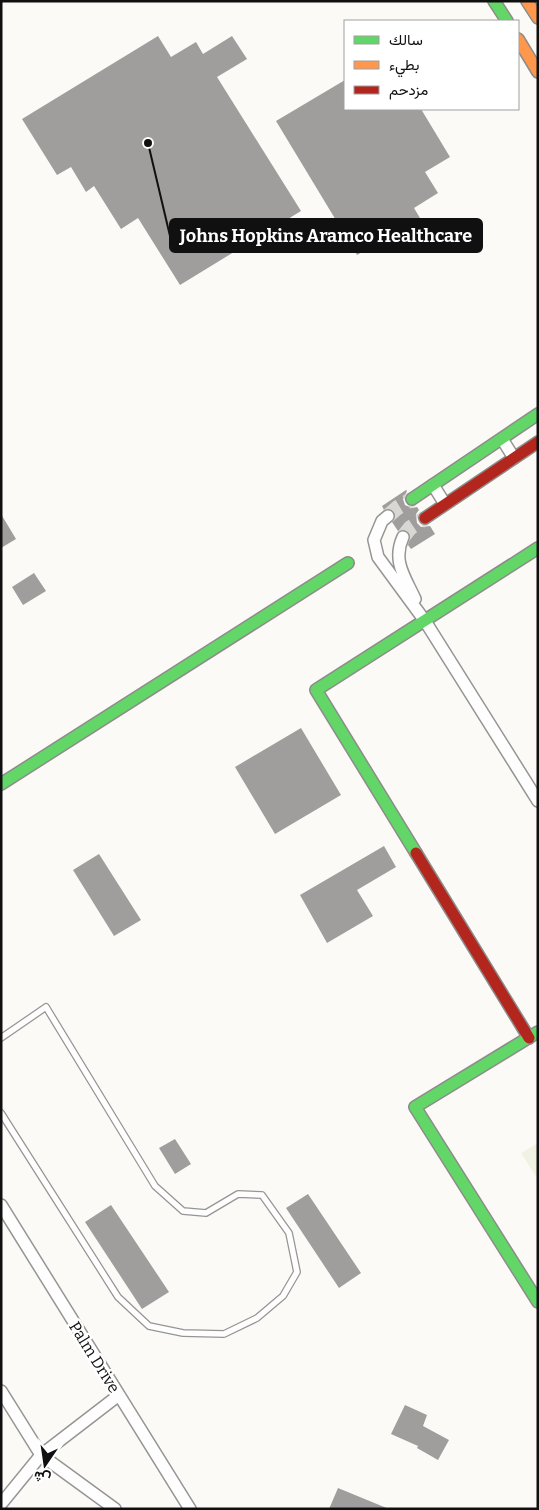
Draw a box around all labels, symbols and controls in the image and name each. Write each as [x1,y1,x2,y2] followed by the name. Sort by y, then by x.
[344,20,519,110] legend
[389,31,423,49] text: سالك
[389,56,419,78] text: بطيء
[389,81,428,100] text: مزدحم
[170,219,482,252] callout: Johns Hopkins Aramco Healthcare
[179,225,472,247] text: Johns Hopkins Aramco Healthcare
[65,1318,124,1396] street label: Palm Drive
[20,1440,70,1490] north arrow
[32,1467,52,1487] text: ش

